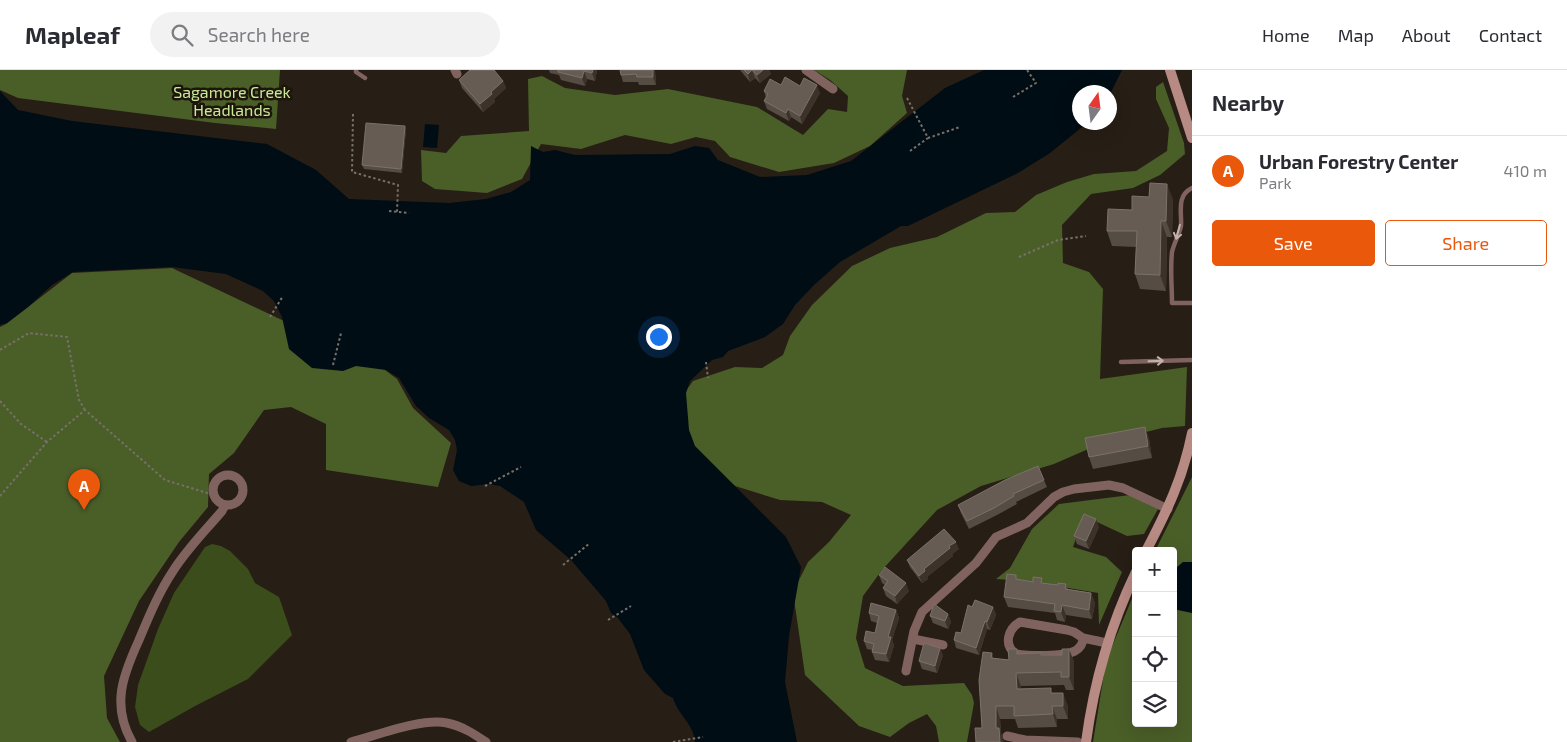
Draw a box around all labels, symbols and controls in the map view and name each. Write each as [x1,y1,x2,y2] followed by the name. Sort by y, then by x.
[150,12,500,57] search box
[25,20,120,49] text: Mapleaf
[168,21,196,49] icon: search
[208,23,310,46] text: Search here
[1262,24,1310,46] text: Home
[1338,24,1374,46] text: Map
[1402,24,1451,46] text: About
[1479,24,1542,46] text: Contact
[173,82,291,119] park label: Sagamore Creek Headlands
[1072,85,1117,130] north arrow
[1212,90,1284,115] text: Nearby
[1259,150,1458,173] text: Urban Forestry Center
[1223,161,1233,180] text: A
[1504,161,1547,180] text: 410 m
[1259,173,1292,192] text: Park
[1212,220,1375,266] button: Save
[1385,220,1547,266] button: Share
[1173,223,1183,239] one-way arrow
[646,324,672,350] your location
[1148,356,1164,366] one-way arrow
[68,469,100,510] pin: A
[1132,547,1177,727] map controls
[1132,547,1177,592] button: +
[1132,592,1177,637] button: −
[1132,637,1177,682] button: locate
[1132,682,1177,727] button: layers

